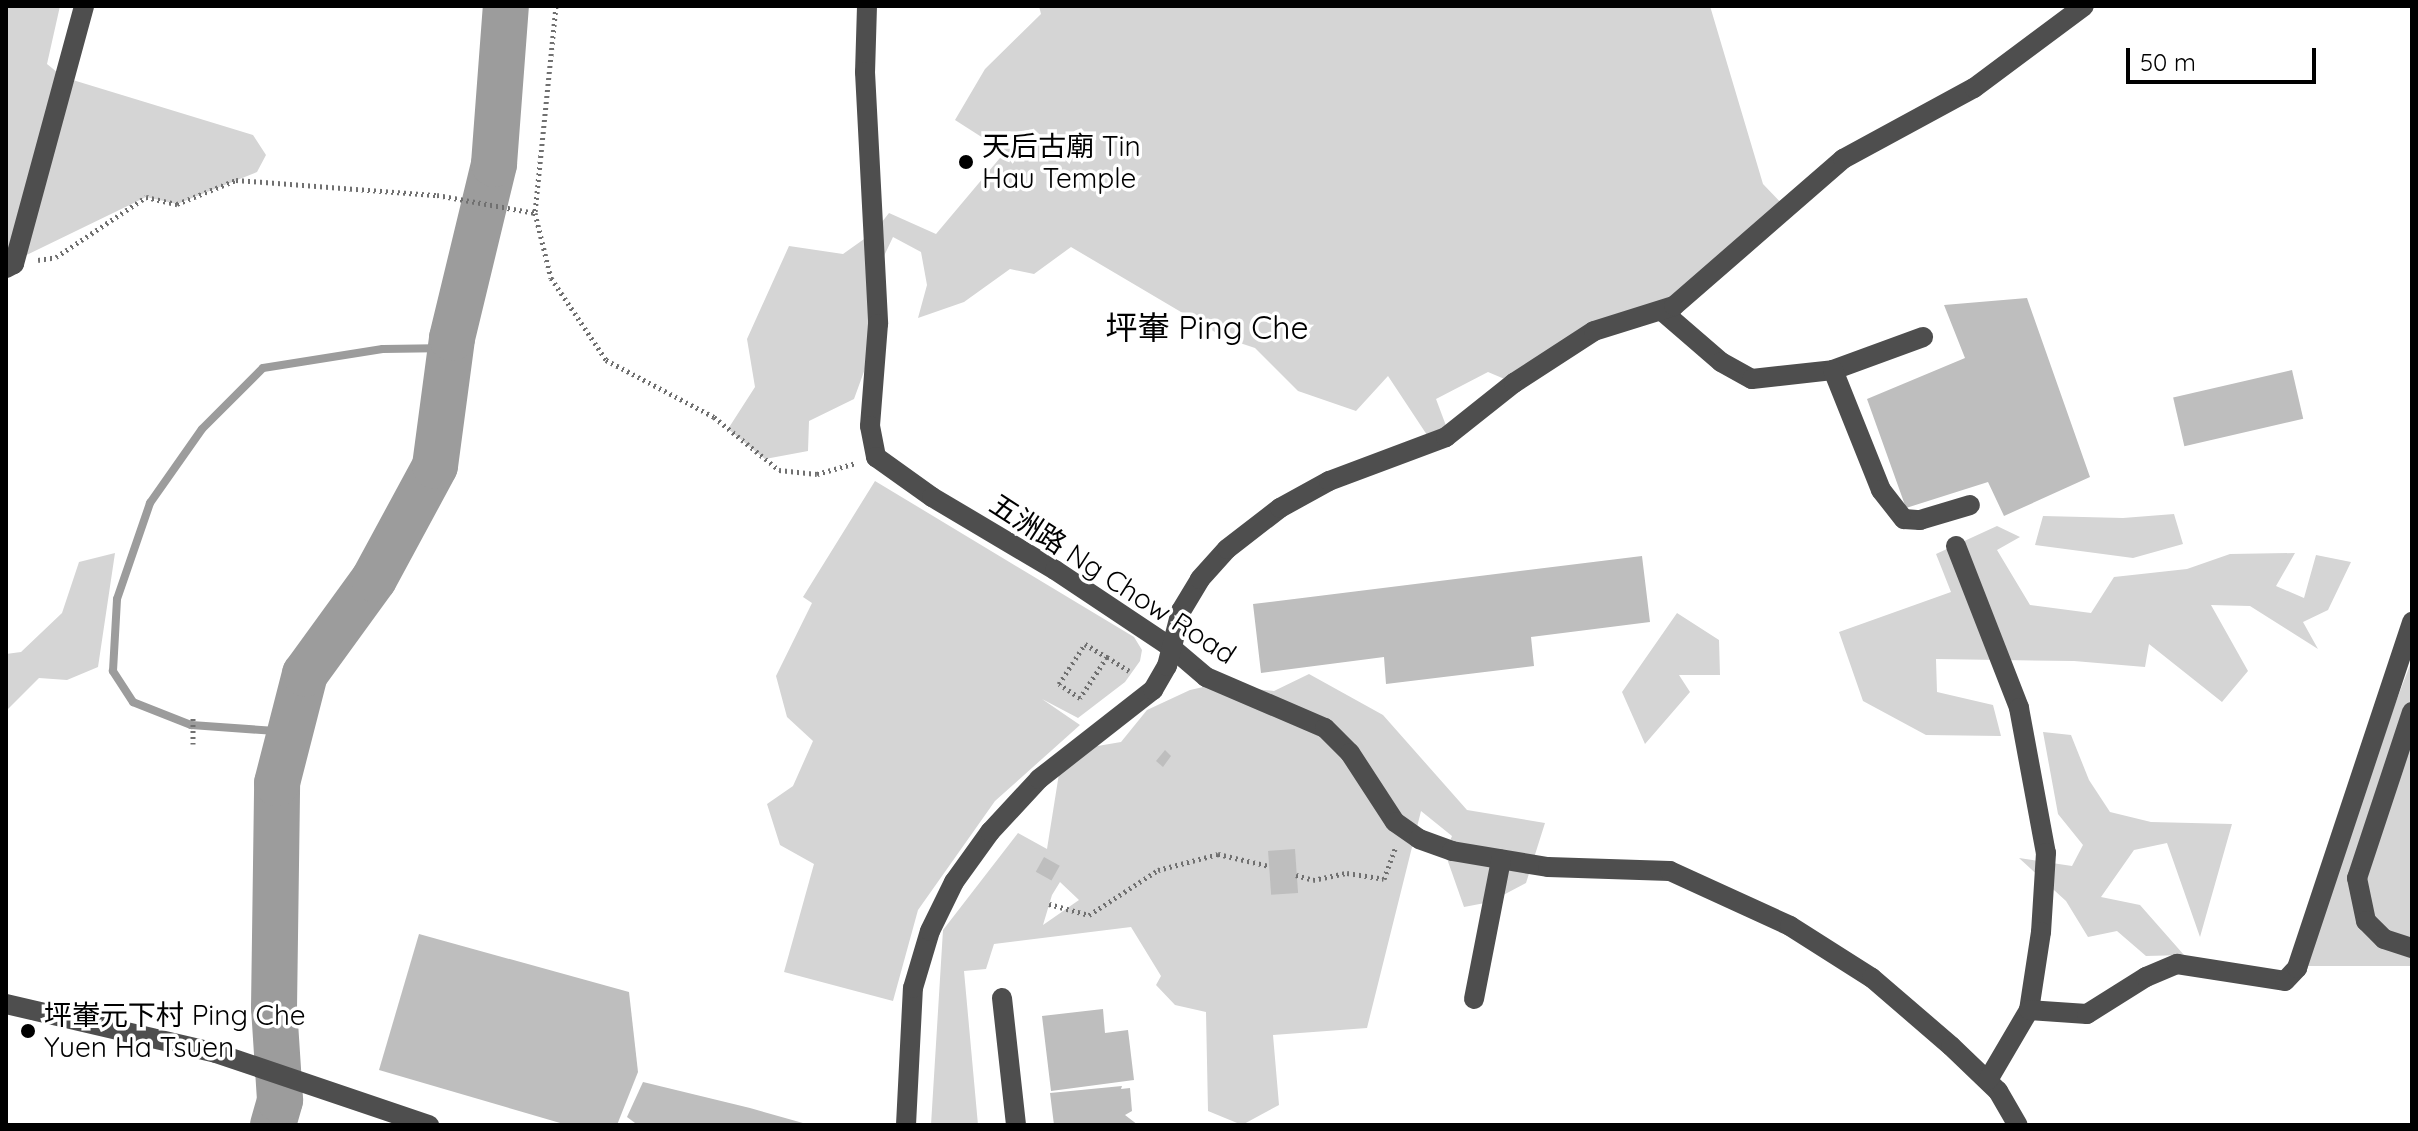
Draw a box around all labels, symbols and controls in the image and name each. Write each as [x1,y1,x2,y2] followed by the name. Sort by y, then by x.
[2130,32,2320,82] scale bar
[2140,47,2196,77] text: 50 m
[982,129,1141,195] place label: 天后古廟 Tin Hau Temple
[957,153,975,171] marker: 天后古廟 Tin Hau Temple
[1105,308,1309,346] district label: 坪輋 Ping Che
[984,487,1242,671] street label: 五洲路 Ng Chow Road
[44,998,306,1064] place label: 坪輋元下村 Ping Che Yuen Ha Tsuen
[19,1022,37,1040] marker: 坪輋元下村 Ping Che Yuen Ha Tsuen

